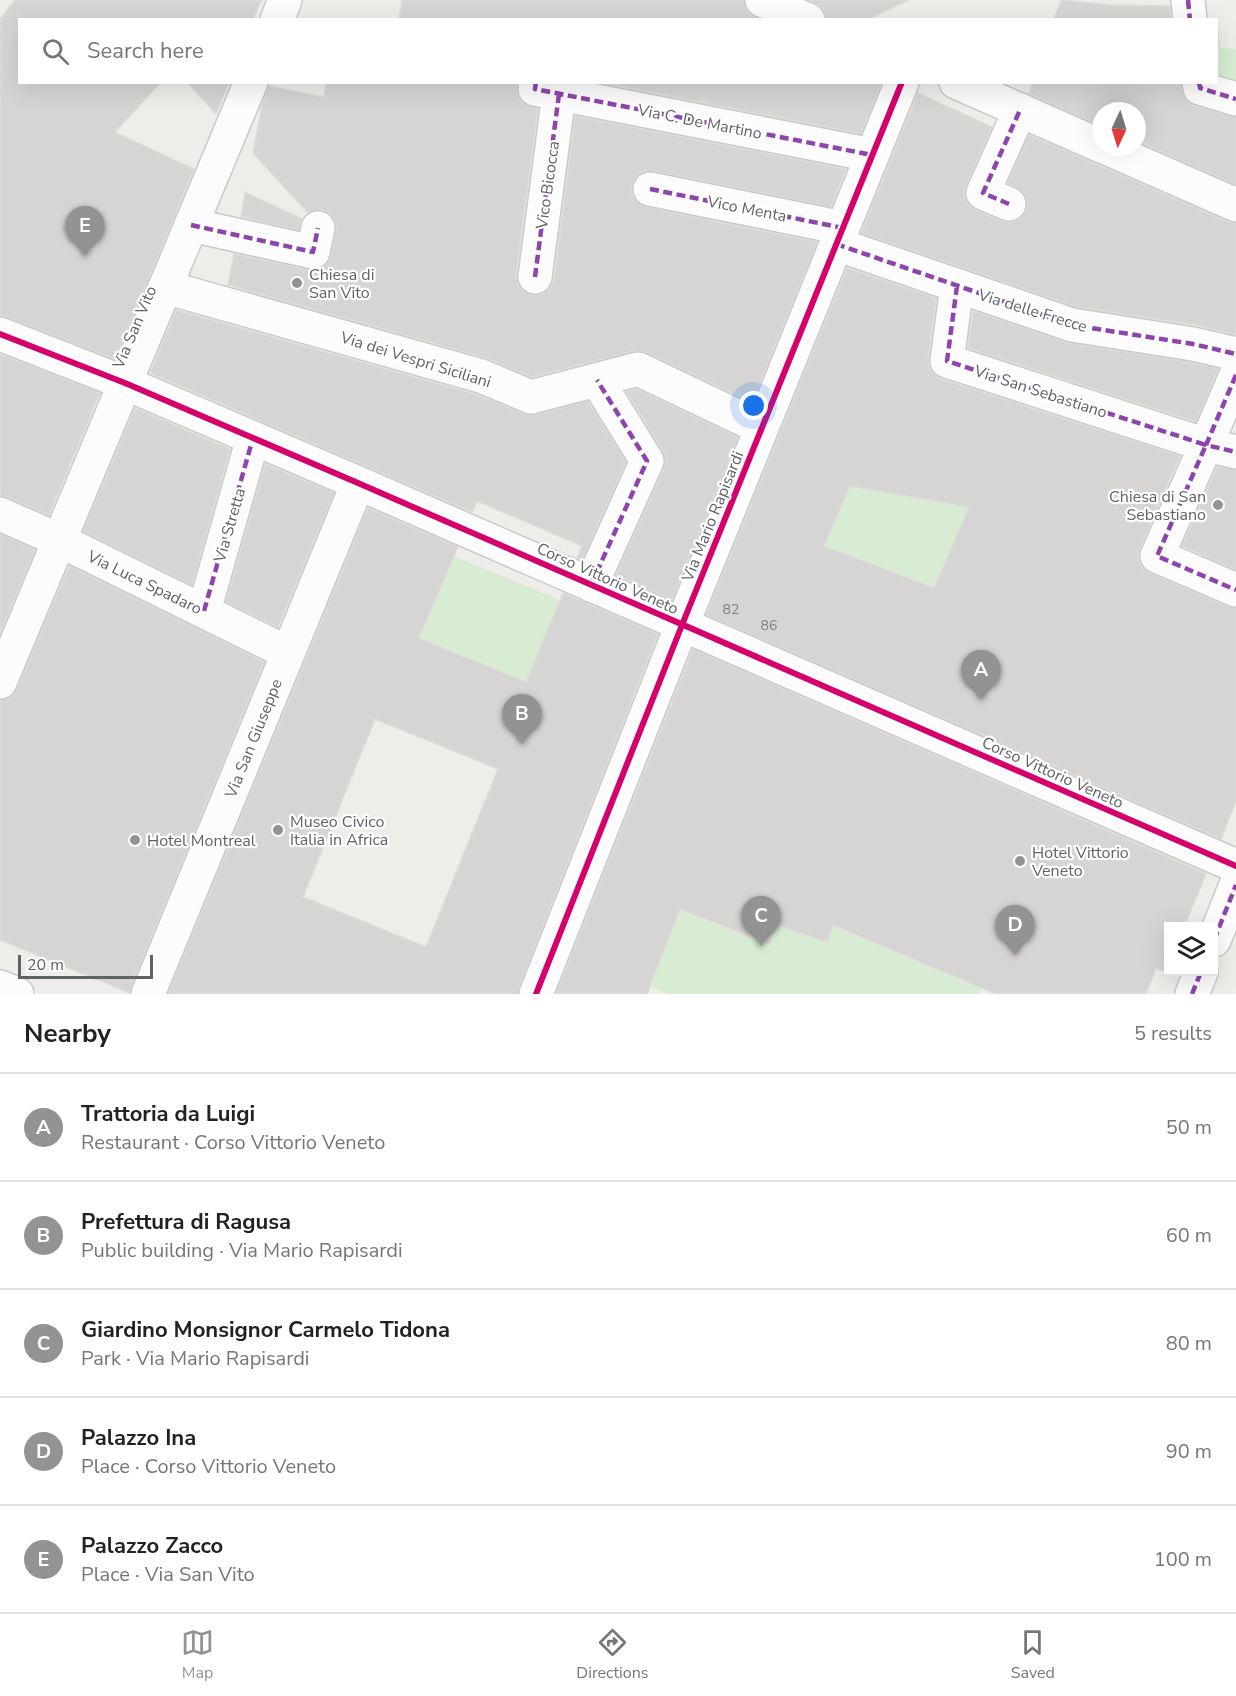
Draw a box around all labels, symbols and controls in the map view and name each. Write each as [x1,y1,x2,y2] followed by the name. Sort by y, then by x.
[18,18,1218,84] search box
[39,35,72,68] icon: search
[87,36,204,66] text: Search here
[635,99,764,145] street label: Via C. De Martino
[1092,102,1146,156] north arrow
[531,140,565,232] street label: Vico Bicocca
[704,190,788,227] street label: Vico Menta
[66,206,104,256] pin: E
[309,264,374,304] place label: Chiesa di San Vito
[290,276,304,290] marker: Chiesa di San Vito
[107,283,162,373] street label: Via San Vito
[975,284,1090,338] street label: Via delle Frecce
[337,326,494,393] street label: Via dei Vespri Siciliani
[971,360,1110,424] street label: Via San Sebastiano
[739,391,768,420] your location
[676,448,749,586] street label: Via Mario Rapisardi
[209,486,251,566] street label: Via Stretta
[1109,486,1206,526] place label: Chiesa di San Sebastiano
[1211,498,1225,512] marker: Chiesa di San Sebastiano
[533,538,682,620] street label: Corso Vittorio Veneto
[83,545,206,620] street label: Via Luca Spadaro
[723,600,739,619] house number: 82
[761,616,777,635] house number: 86
[962,650,1000,700] pin: A
[220,676,288,802] street label: Via San Giuseppe
[502,694,542,744] pin: B
[978,732,1127,814] street label: Corso Vittorio Veneto
[290,811,388,851] place label: Museo Civico Italia in Africa
[271,823,285,837] marker: Museo Civico Italia in Africa
[147,830,256,852] place label: Hotel Montreal
[128,833,142,847] marker: Hotel Montreal
[1031,842,1129,882] place label: Hotel Vittorio Veneto
[1013,854,1027,868] marker: Hotel Vittorio Veneto
[742,896,780,946] pin: C
[996,906,1034,955] pin: D
[1164,922,1218,976] map controls
[1164,922,1218,976] button: layers
[18,952,153,980] scale bar
[27,954,64,976] text: 20 m
[24,1016,111,1051] text: Nearby
[1134,1020,1212,1047] text: 5 results
[81,1099,255,1129] text: Trattoria da Luigi
[36,1114,51,1141] text: A
[1166,1114,1212,1141] text: 50 m
[81,1129,385,1156] text: Restaurant · Corso Vittorio Veneto
[81,1207,291,1237] text: Prefettura di Ragusa
[37,1222,50,1249] text: B
[1166,1222,1212,1249] text: 60 m
[81,1237,403,1264] text: Public building · Via Mario Rapisardi
[81,1315,450,1345] text: Giardino Monsignor Carmelo Tidona
[37,1330,50,1357] text: C
[1166,1330,1212,1357] text: 80 m
[81,1345,310,1372] text: Park · Via Mario Rapisardi
[81,1423,196,1453] text: Palazzo Ina
[36,1438,51,1465] text: D
[1166,1438,1212,1465] text: 90 m
[81,1453,336,1480] text: Place · Corso Vittorio Veneto
[81,1531,223,1561] text: Palazzo Zacco
[38,1546,49,1573] text: E
[1154,1546,1212,1573] text: 100 m
[81,1561,255,1588] text: Place · Via San Vito
[181,1626,214,1684] tab: Map
[576,1626,648,1684] tab: Directions
[1011,1626,1055,1684] tab: Saved

